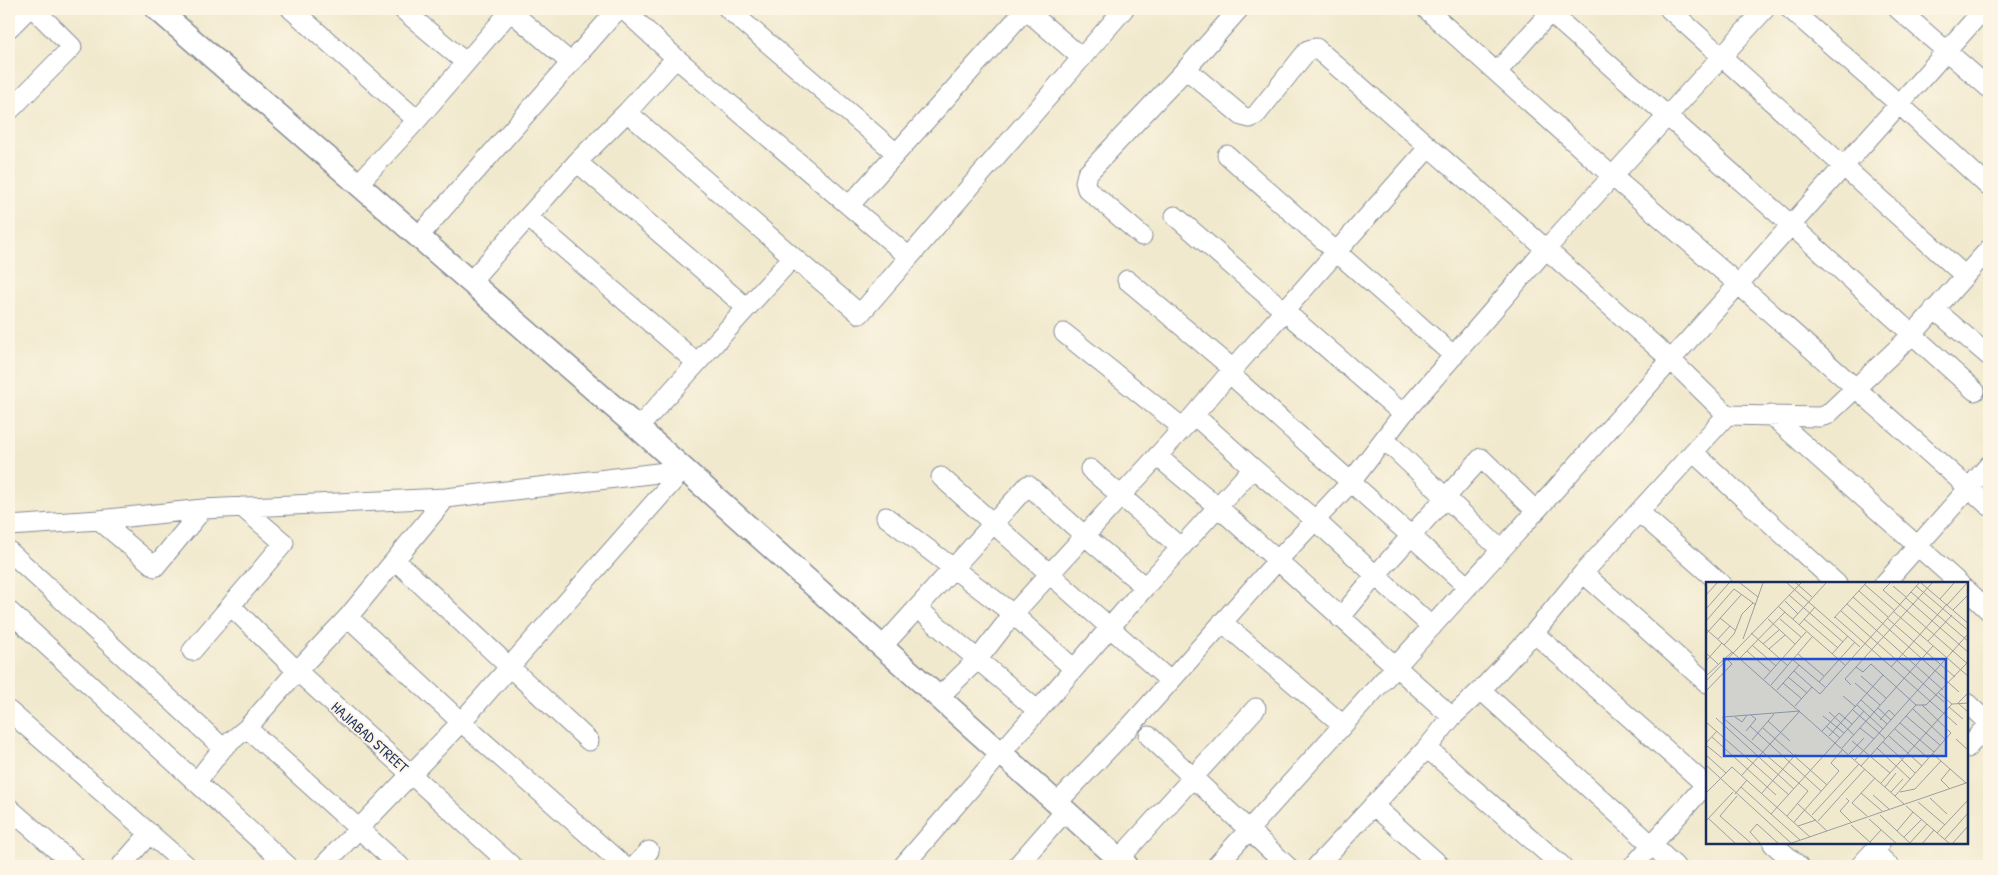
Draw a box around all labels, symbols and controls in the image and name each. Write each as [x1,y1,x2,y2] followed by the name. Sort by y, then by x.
[1706,582,1968,845] inset map
[327,697,414,778] street label: HAJIABAD STREET

